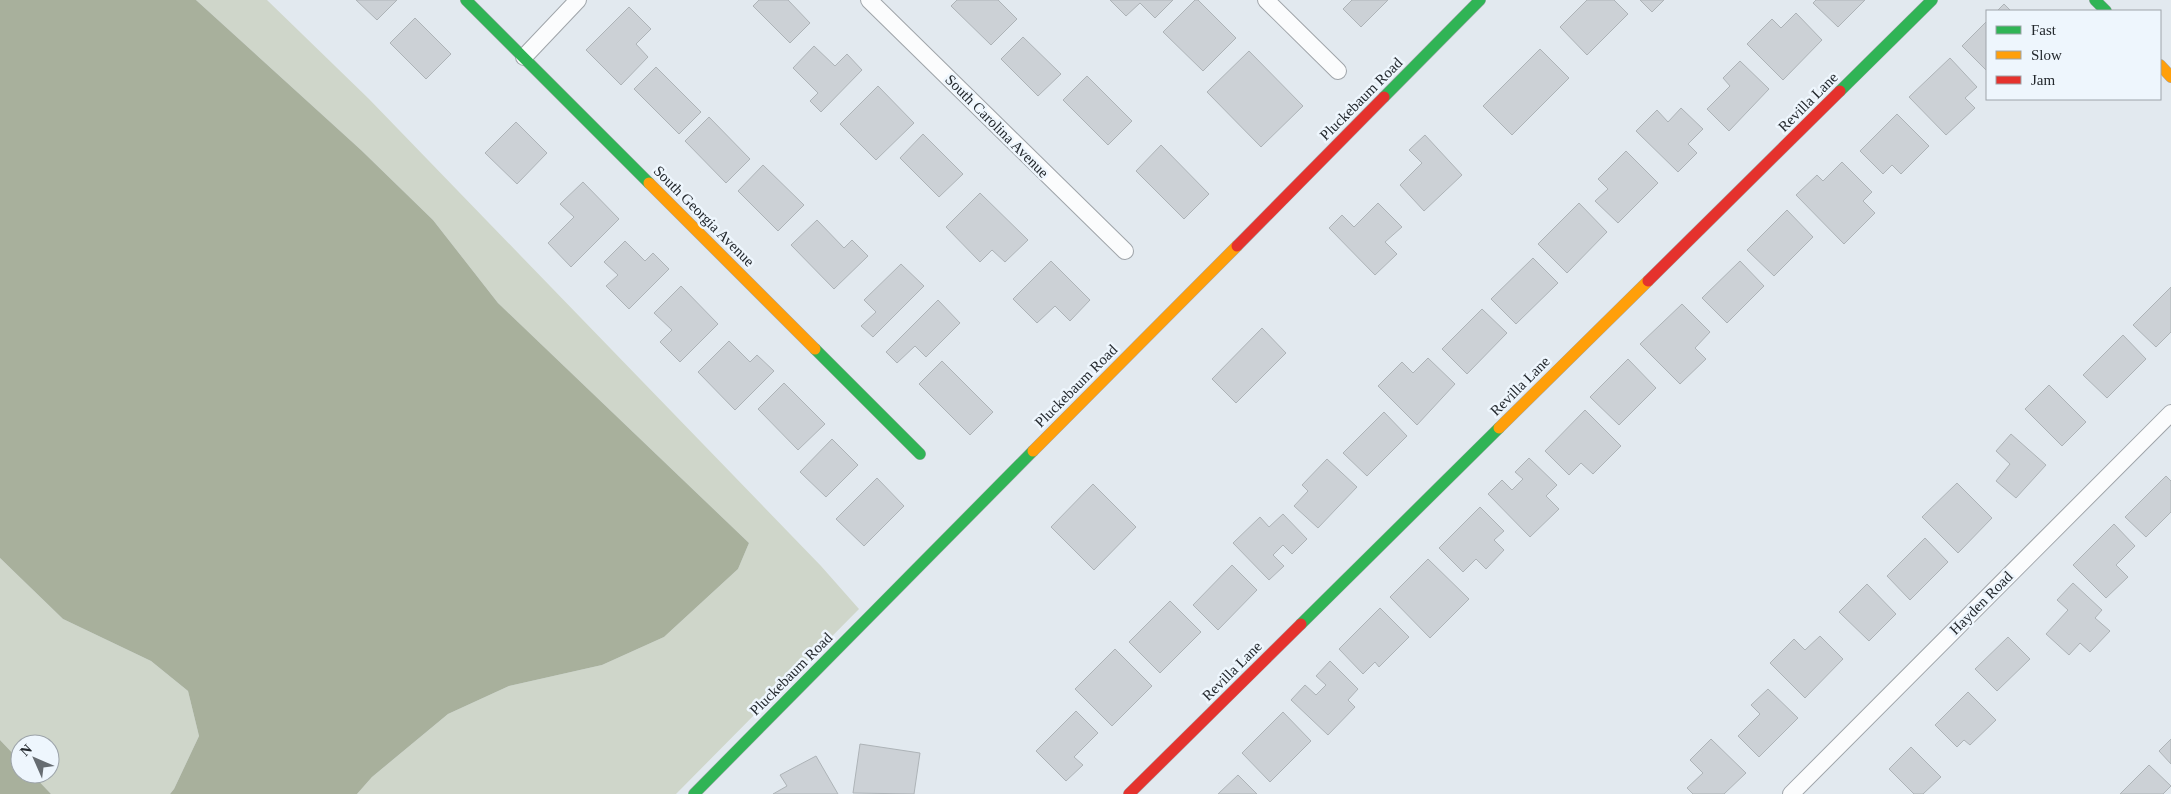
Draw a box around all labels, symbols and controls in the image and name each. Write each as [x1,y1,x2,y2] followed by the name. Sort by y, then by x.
[1986,10,2161,100] legend
[2031,22,2057,38] text: Fast
[2031,47,2062,63] text: Slow
[1317,54,1406,143] street label: Pluckebaum Road
[1775,69,1841,135] street label: Revilla Lane
[942,71,1052,181] street label: South Carolina Avenue
[2031,72,2055,88] text: Jam
[651,163,758,270] street label: South Georgia Avenue
[1032,341,1121,430] street label: Pluckebaum Road
[1487,353,1553,419] street label: Revilla Lane
[1946,568,2016,638] street label: Hayden Road
[747,629,836,718] street label: Pluckebaum Road
[1199,638,1265,704] street label: Revilla Lane
[10,734,60,784] north arrow
[17,741,35,759] text: N

